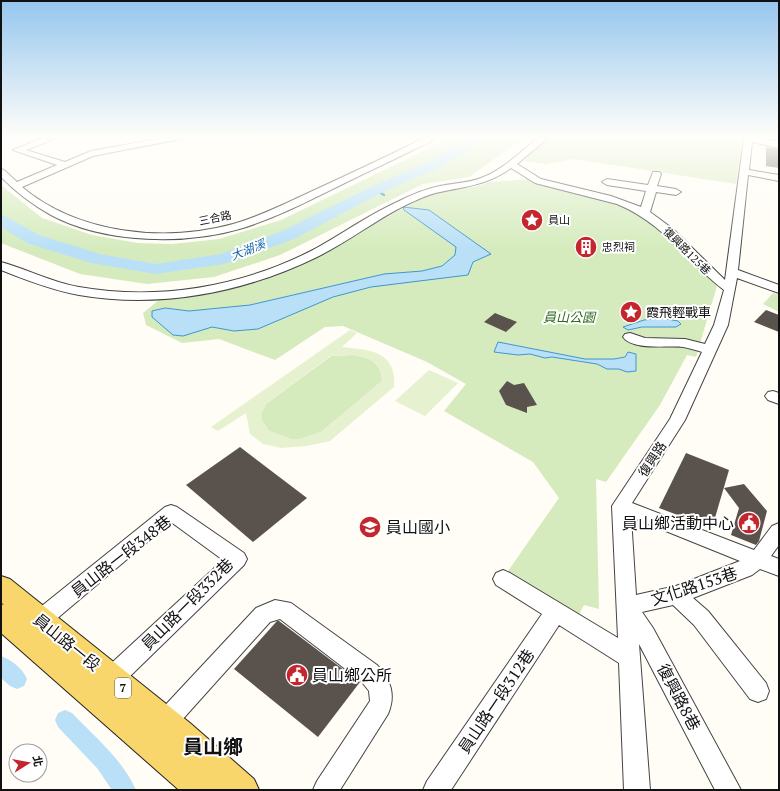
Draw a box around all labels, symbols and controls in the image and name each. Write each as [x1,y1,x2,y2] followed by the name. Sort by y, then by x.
[519,207,545,233] place icon: 員山
[197,208,233,228] street label: 三合路
[548,213,570,227] place label: 員山
[660,224,714,278] street label: 復興路125巷
[573,234,599,260] building icon: 忠烈祠
[228,235,269,263] water label: 大湖溪
[602,240,635,254] place label: 忠烈祠
[618,299,644,325] place icon: 霞飛輕戰車
[646,303,711,321] place label: 霞飛輕戰車
[543,308,597,326] park label: 員山公園
[634,438,670,480] street label: 復興路
[66,510,176,602] street label: 員山路一段348巷
[736,510,762,536] public building icon: 員山鄉活動中心
[622,512,734,534] place label: 員山鄉活動中心
[357,514,383,540] school or university icon: 員山國小
[386,516,450,538] place label: 員山國小
[136,553,238,655] street label: 員山路一段332巷
[648,562,740,610] street label: 文化路153巷
[29,608,105,676] street label: 員山路一段
[453,644,539,758] street label: 員山路一段312巷
[652,660,706,734] street label: 復興路8巷
[284,662,310,688] public building icon: 員山鄉公所
[312,664,392,686] place label: 員山鄉公所
[115,678,131,698] road number: 7
[183,733,243,760] district label: 員山鄉
[8,743,48,783] north arrow
[30,754,46,768] text: 北

